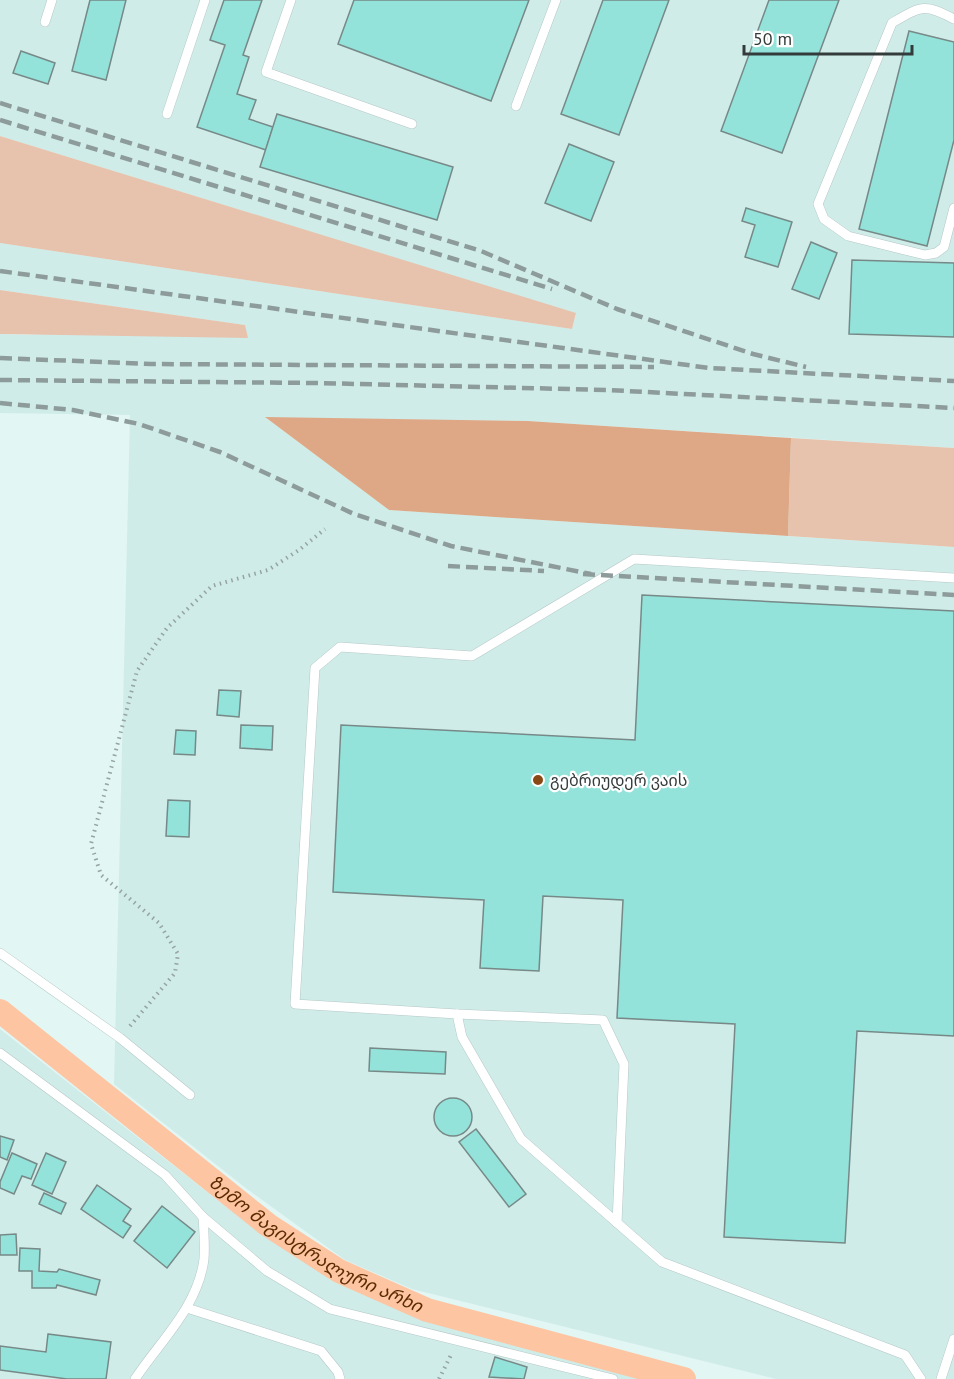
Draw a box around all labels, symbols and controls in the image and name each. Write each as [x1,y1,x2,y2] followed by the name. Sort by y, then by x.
[744,18,912,56] scale bar
[753,27,792,50] text: 50 m
[550,770,687,791] place label: გებრიუდერ ვაის
[531,773,545,787] marker: გებრიუდერ ვაის
[204,1170,427,1318] water label: ზემო მაგისტრალური არხი

